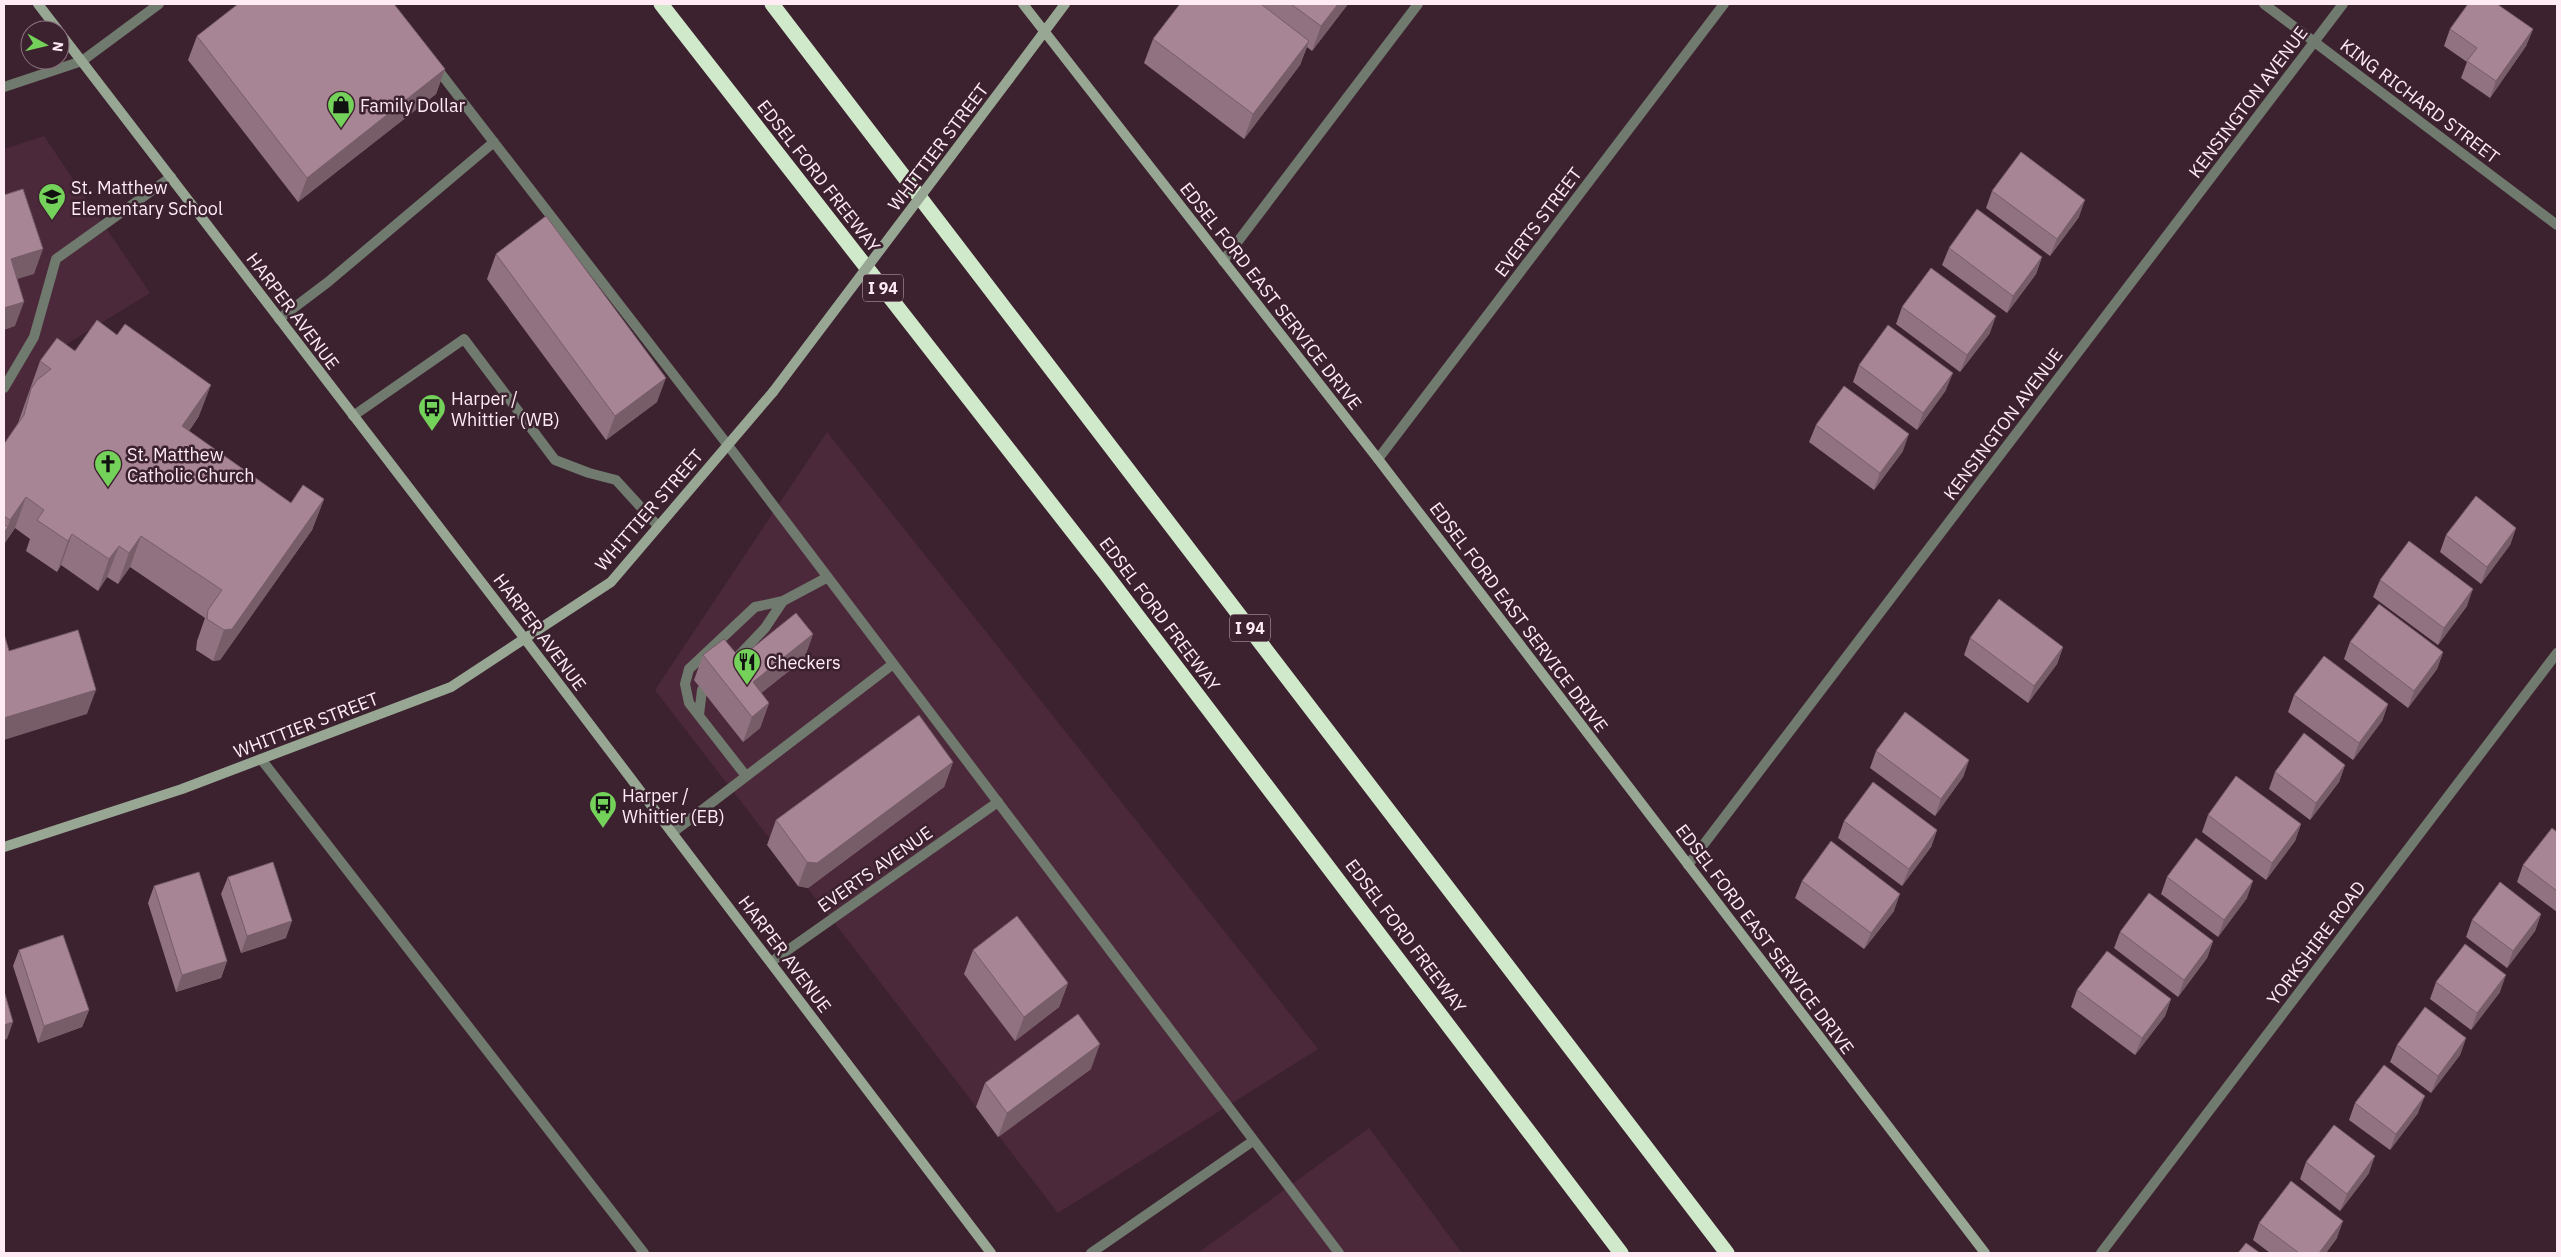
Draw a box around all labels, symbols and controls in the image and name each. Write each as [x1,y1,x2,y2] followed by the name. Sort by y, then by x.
[20,20,70,70] north arrow
[2183,22,2313,182] street label: KENSINGTON AVENUE
[2336,34,2504,168] street label: KING RICHARD STREET
[48,41,67,53] text: N
[883,79,993,215] street label: WHITTIER STREET
[326,90,356,129] shop icon: Family Dollar
[360,94,466,117] place label: Family Dollar
[752,95,886,257] street label: EDSEL FORD FREEWAY
[1489,163,1587,281] street label: EVERTS STREET
[71,176,223,220] place label: St. Matthew Elementary School
[1175,178,1367,414] street label: EDSEL FORD EAST SERVICE DRIVE
[37,182,67,221] school or university icon: St. Matthew Elementary School
[241,248,345,374] street label: HARPER AVENUE
[863,274,903,302] road number: I 94
[1938,344,2068,504] street label: KENSINGTON AVENUE
[451,387,560,431] place label: Harper / Whittier (WB)
[417,393,447,432] bus stop icon: Harper / Whittier (WB)
[127,443,255,487] place label: St. Matthew Catholic Church
[590,445,708,575] street label: WHITTIER STREET
[93,449,123,488] church icon: St. Matthew Catholic Church
[1425,497,1613,737] street label: EDSEL FORD EAST SERVICE DRIVE
[1095,532,1226,696] street label: EDSEL FORD FREEWAY
[488,569,592,695] street label: HARPER AVENUE
[1230,614,1270,641] road number: I 94
[732,647,762,686] restaurant icon: Checkers
[766,651,841,674] place label: Checkers
[230,687,382,763] street label: WHITTIER STREET
[622,784,725,828] place label: Harper / Whittier (EB)
[588,790,618,829] bus stop icon: Harper / Whittier (EB)
[1671,819,1859,1059] street label: EDSEL FORD EAST SERVICE DRIVE
[813,821,937,917] street label: EVERTS AVENUE
[1341,854,1472,1018] street label: EDSEL FORD FREEWAY
[2262,876,2370,1010] street label: YORKSHIRE ROAD
[733,891,837,1017] street label: HARPER AVENUE

